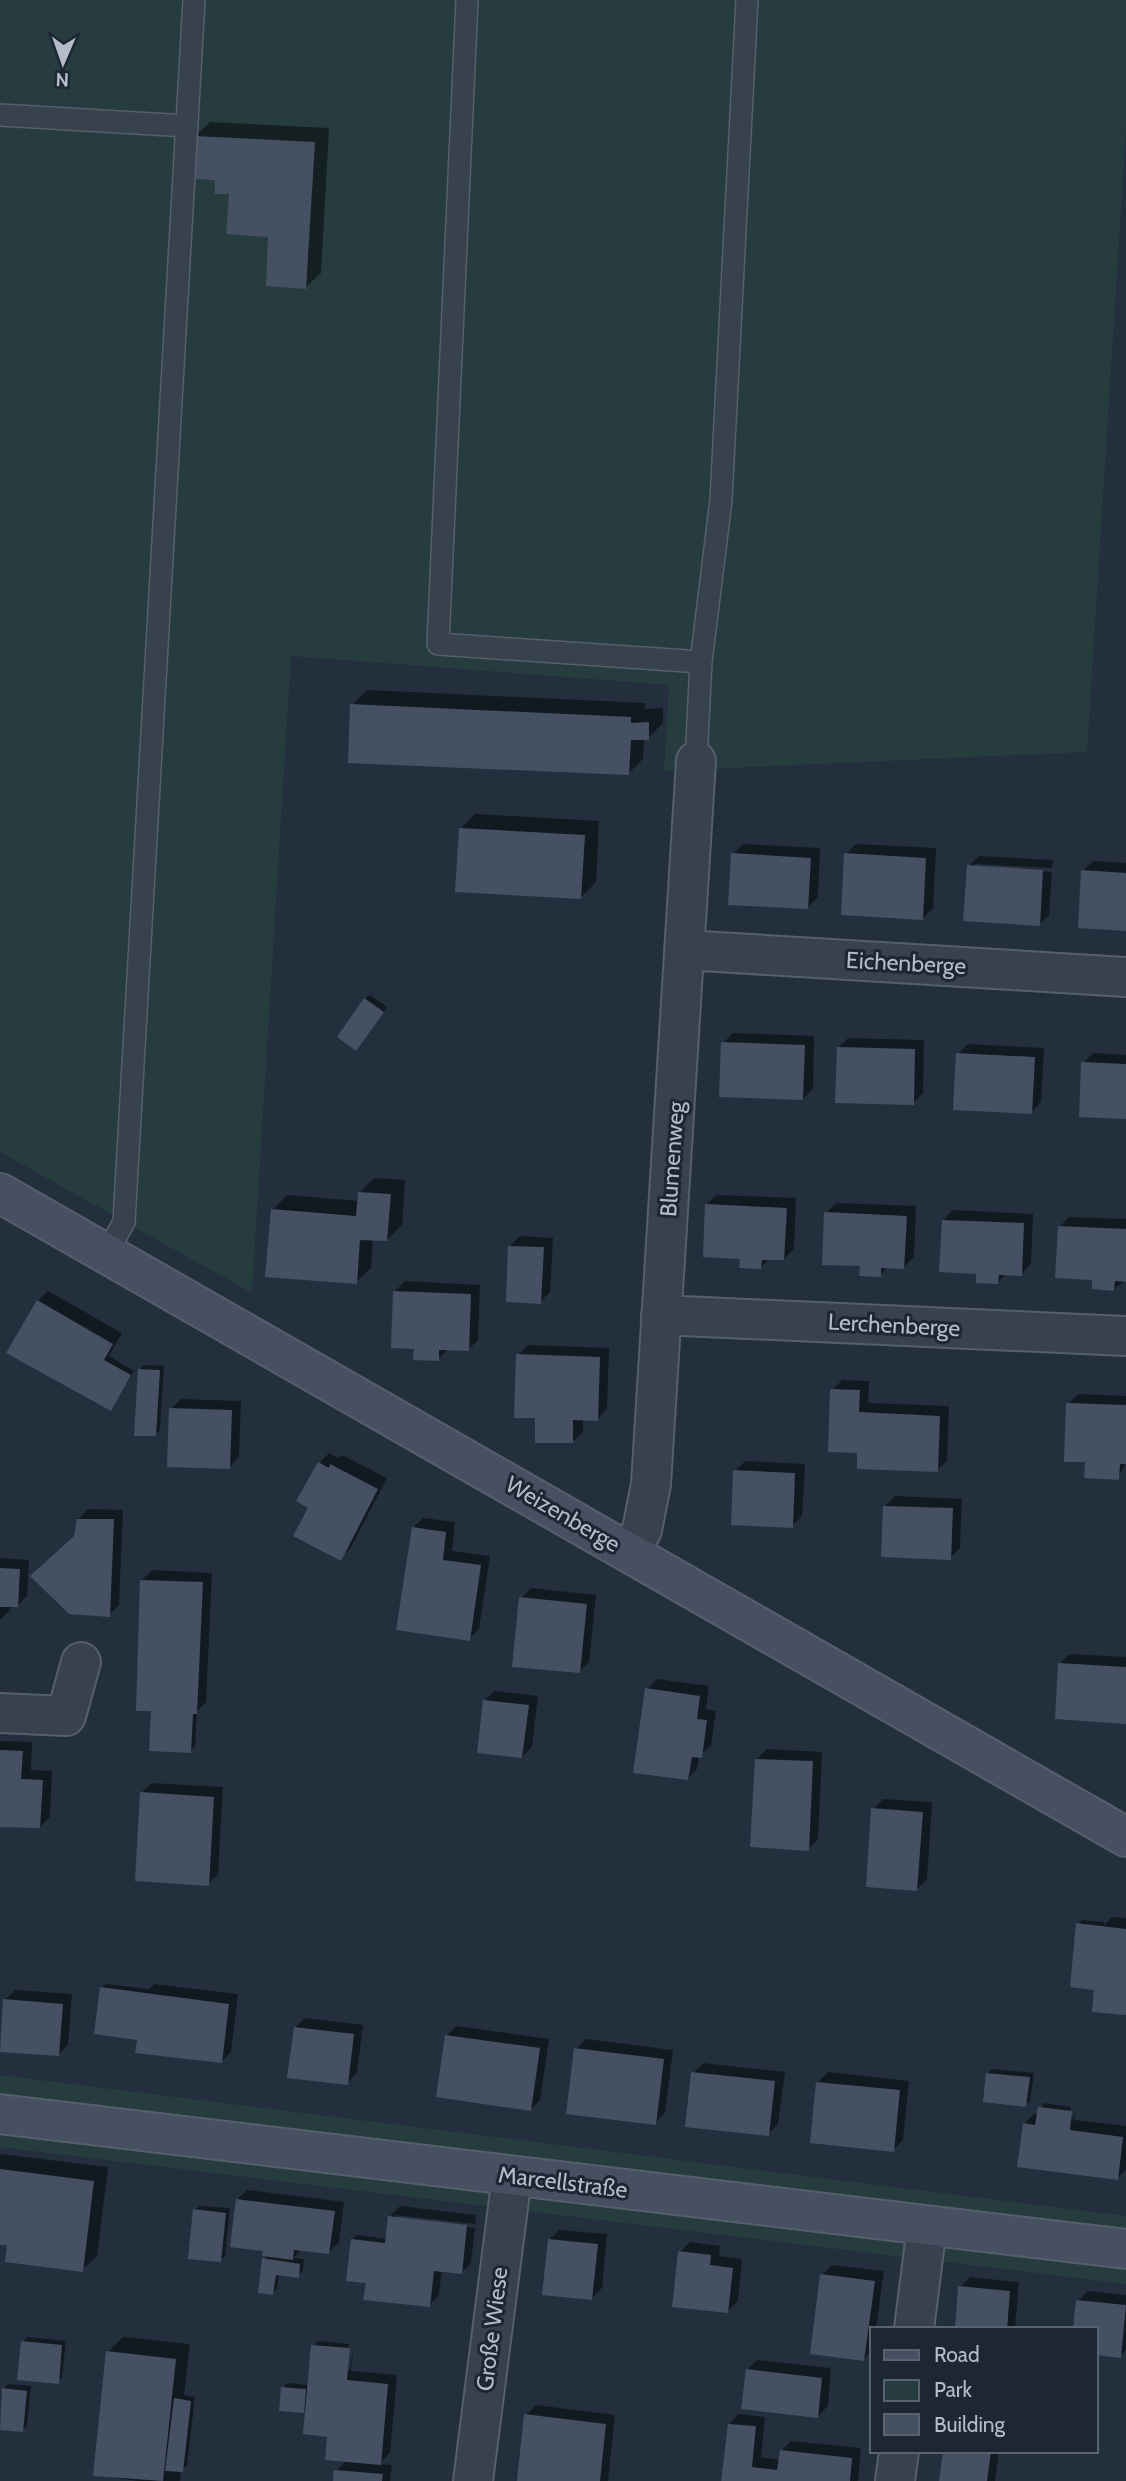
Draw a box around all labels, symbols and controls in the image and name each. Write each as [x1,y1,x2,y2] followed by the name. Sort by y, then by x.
[28,28,98,98] north arrow
[55,68,70,91] text: N
[845,946,967,980] street label: Eichenberge
[654,1100,690,1218] street label: Blumenweg
[827,1308,961,1342] street label: Lerchenberge
[501,1470,625,1558] street label: Weizenberge
[497,2160,629,2204] street label: Marcellstraße
[471,2265,514,2393] street label: Große Wiese
[870,2327,1098,2453] legend
[934,2342,980,2367] text: Road
[934,2377,972,2402] text: Park
[934,2412,1006,2437] text: Building

